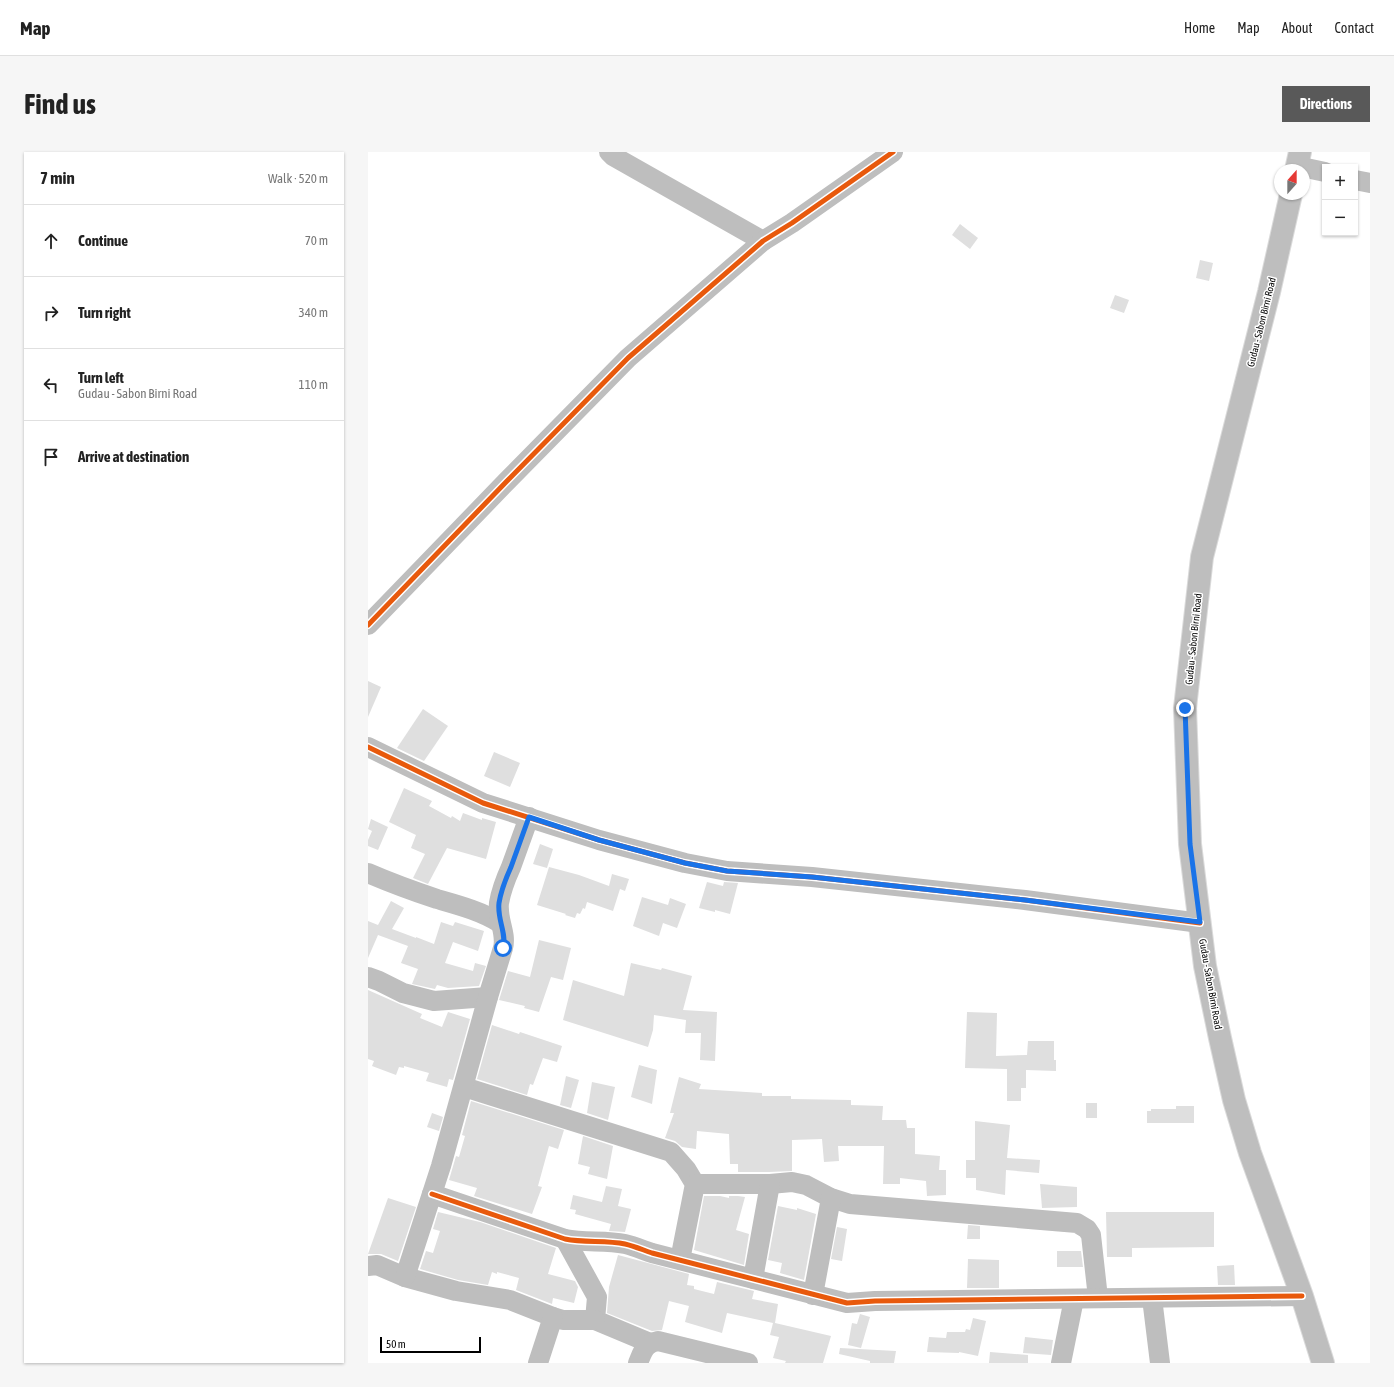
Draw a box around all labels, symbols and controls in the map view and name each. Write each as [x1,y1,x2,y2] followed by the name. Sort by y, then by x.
[20,17,51,39] text: Map
[1184,20,1215,36] text: Home
[1237,20,1260,36] text: Map
[1282,20,1313,36] text: About
[1335,20,1374,36] text: Contact
[1282,86,1370,122] button: Directions
[24,88,96,120] text: Find us
[1274,164,1310,200] north arrow
[1322,164,1358,236] map controls
[1322,164,1358,200] button: +
[40,168,75,188] text: 7 min
[268,171,328,186] text: Walk · 520 m
[1322,200,1358,236] button: −
[40,230,62,252] icon: ahead
[78,232,128,249] text: Continue
[305,233,328,248] text: 70 m
[1245,276,1278,368] street label: Gudau - Sabon Birni Road
[40,302,62,324] icon: right
[78,304,131,321] text: Turn right
[299,305,328,320] text: 340 m
[78,369,124,386] text: Turn left
[40,374,62,396] icon: left
[299,377,328,392] text: 110 m
[78,386,197,401] text: Gudau - Sabon Birni Road
[40,446,62,468] icon: arrive
[78,448,189,465] text: Arrive at destination
[1183,593,1204,685] street label: Gudau - Sabon Birni Road
[1176,699,1194,717] route end
[1197,938,1224,1030] street label: Gudau - Sabon Birni Road
[494,939,512,957] route start
[380,1335,481,1354] scale bar
[386,1338,406,1350] text: 50 m

